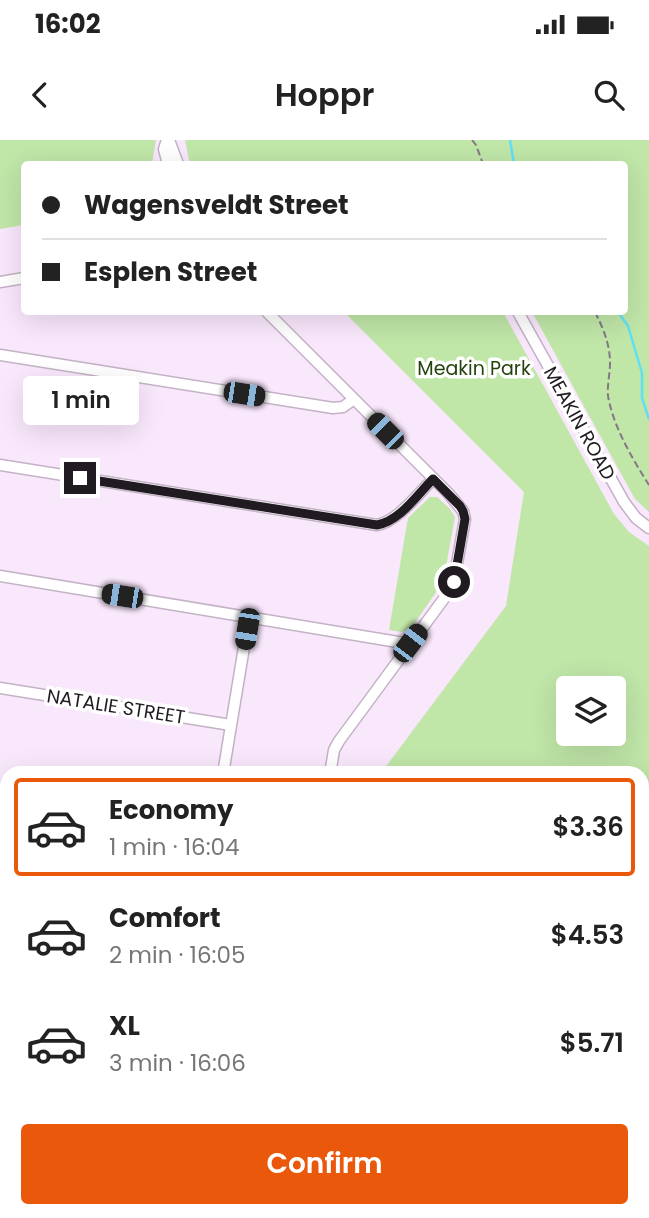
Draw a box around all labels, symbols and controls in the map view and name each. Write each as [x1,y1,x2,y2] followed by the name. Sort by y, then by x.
[35,6,101,42] text: 16:02
[275,72,374,117] text: Hoppr
[21,76,59,114] icon: back
[590,76,628,114] icon: search
[84,187,349,223] text: Wagensveldt Street
[84,254,257,290] text: Esplen Street
[417,355,531,382] park label: Meakin Park
[537,362,622,485] street label: MEAKIN ROAD
[22,376,138,426] callout: 1 min
[222,380,267,408] car
[51,384,111,416] text: 1 min
[363,409,408,453] car
[64,462,96,494] route end
[438,566,470,598] route start
[100,582,145,610] car
[234,607,261,651] car
[389,620,432,666] car
[556,676,626,746] map controls
[556,676,626,746] button: layers
[45,682,187,731] street label: NATALIE STREET
[109,792,233,828] text: Economy
[25,796,88,859] icon: car
[552,809,624,845] text: $3.36
[109,831,240,863] text: 1 min · 16:04
[109,900,221,936] text: Comfort
[25,904,88,967] icon: car
[551,917,624,953] text: $4.53
[109,939,245,971] text: 2 min · 16:05
[109,1008,140,1044] text: XL
[25,1012,88,1075] icon: car
[560,1025,624,1061] text: $5.71
[109,1047,246,1079] text: 3 min · 16:06
[21,1124,628,1204] button: Confirm

